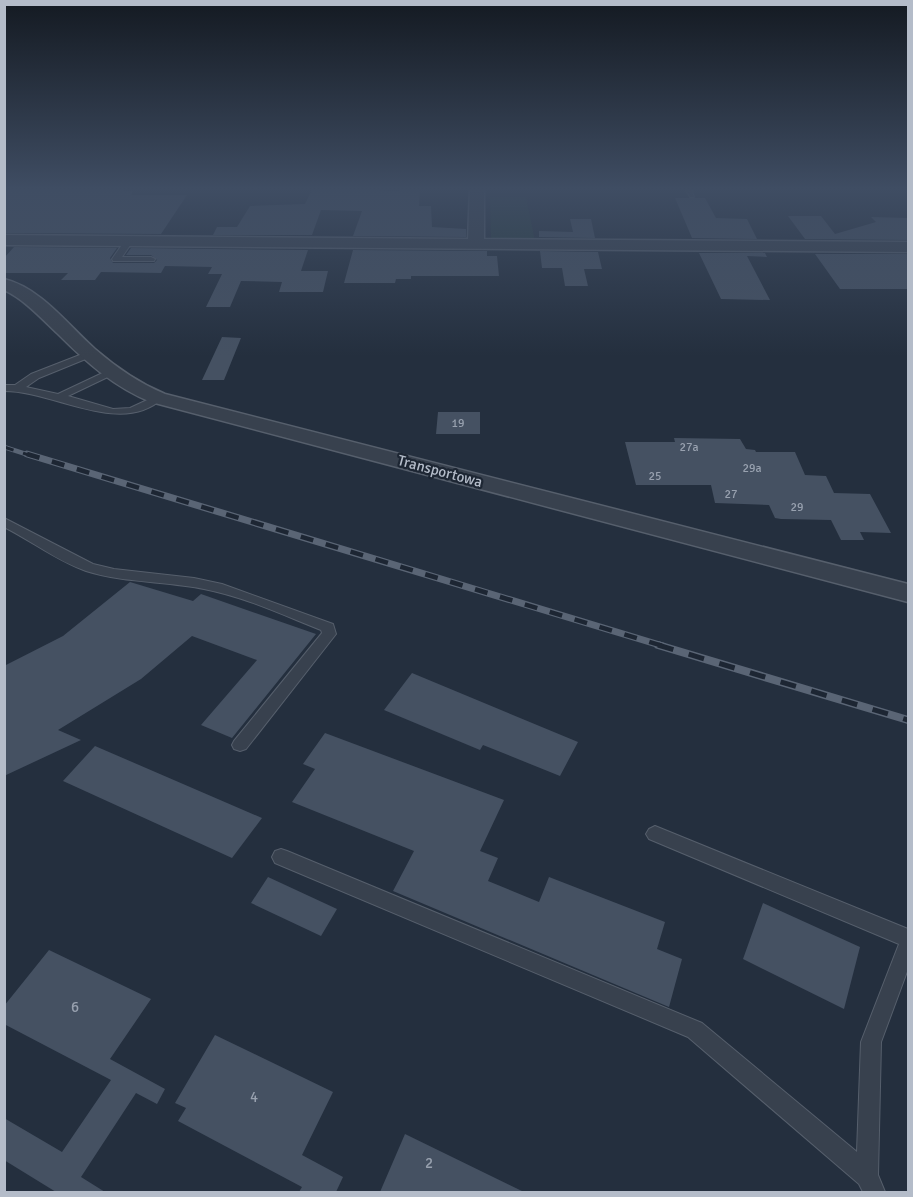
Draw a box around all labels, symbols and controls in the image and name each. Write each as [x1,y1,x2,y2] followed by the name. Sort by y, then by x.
[452,416,464,431] house number: 19
[679,440,699,455] house number: 27a
[396,451,484,491] street label: Transportowa
[742,461,762,476] house number: 29a
[649,469,661,484] house number: 25
[725,487,737,502] house number: 27
[791,500,803,515] house number: 29
[71,998,79,1016] house number: 6
[250,1088,258,1106] house number: 4
[425,1154,433,1172] house number: 2

